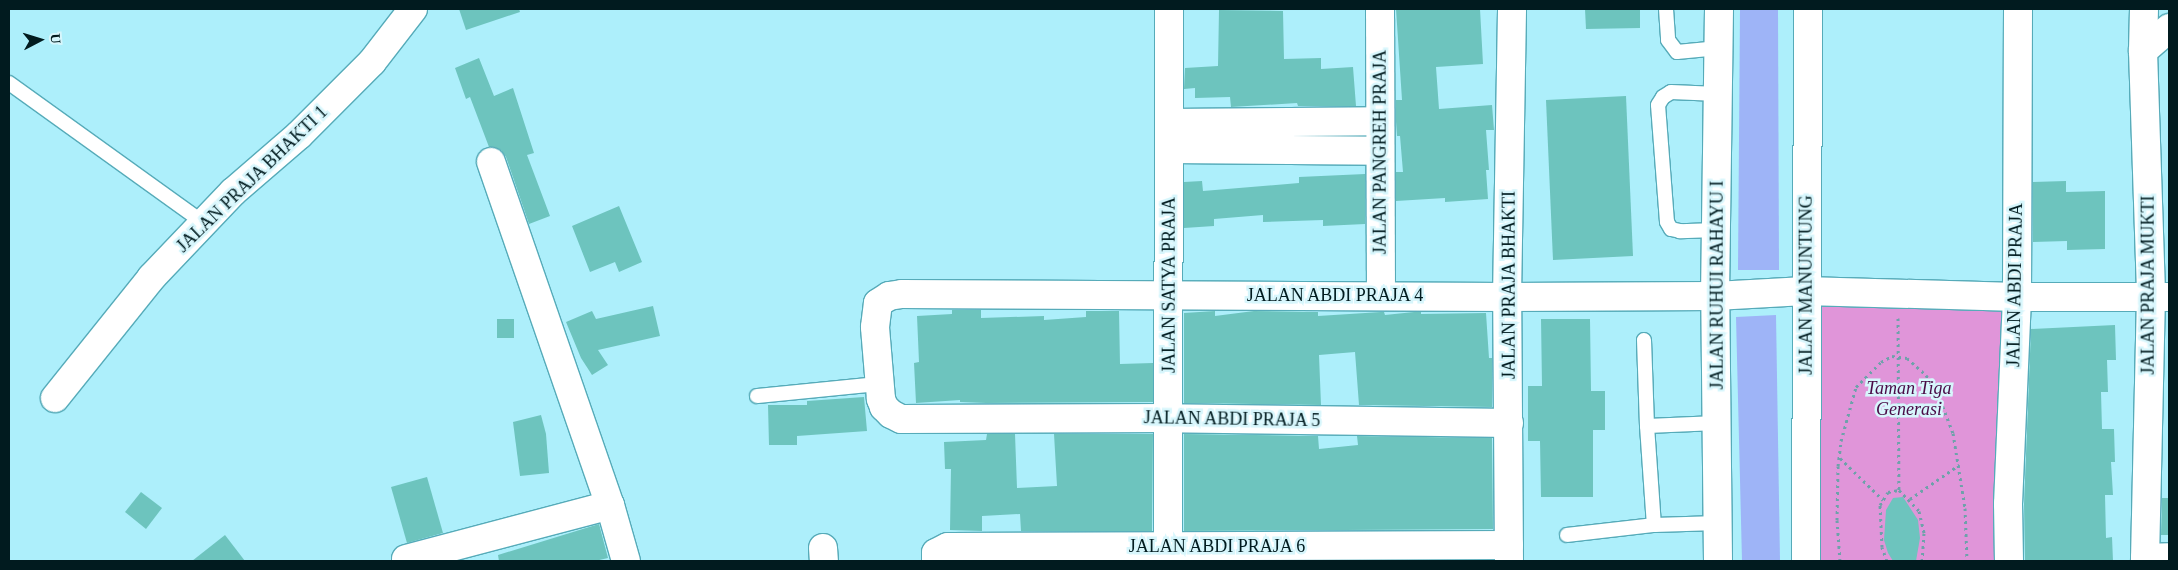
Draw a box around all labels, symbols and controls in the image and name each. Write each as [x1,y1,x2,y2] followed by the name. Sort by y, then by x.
[15,15,65,65] north arrow
[48,33,63,44] text: U
[1369,50,1391,254] street label: JALAN PANGREH PRAJA
[172,101,332,257] street label: JALAN PRAJA BHAKTI 1
[1706,181,1728,389] street label: JALAN RUHUI RAHAYU I
[1498,190,1520,380] street label: JALAN PRAJA BHAKTI
[1795,195,1817,375] street label: JALAN MANUNTUNG
[2137,195,2159,375] street label: JALAN PRAJA MUKTI
[1158,196,1180,374] street label: JALAN SATYA PRAJA
[2003,202,2027,368] street label: JALAN ABDI PRAJA
[1246,284,1424,306] street label: JALAN ABDI PRAJA 4
[1867,378,1951,420] park label: Taman Tiga Generasi
[1143,407,1321,431] street label: JALAN ABDI PRAJA 5
[1128,535,1306,557] street label: JALAN ABDI PRAJA 6

